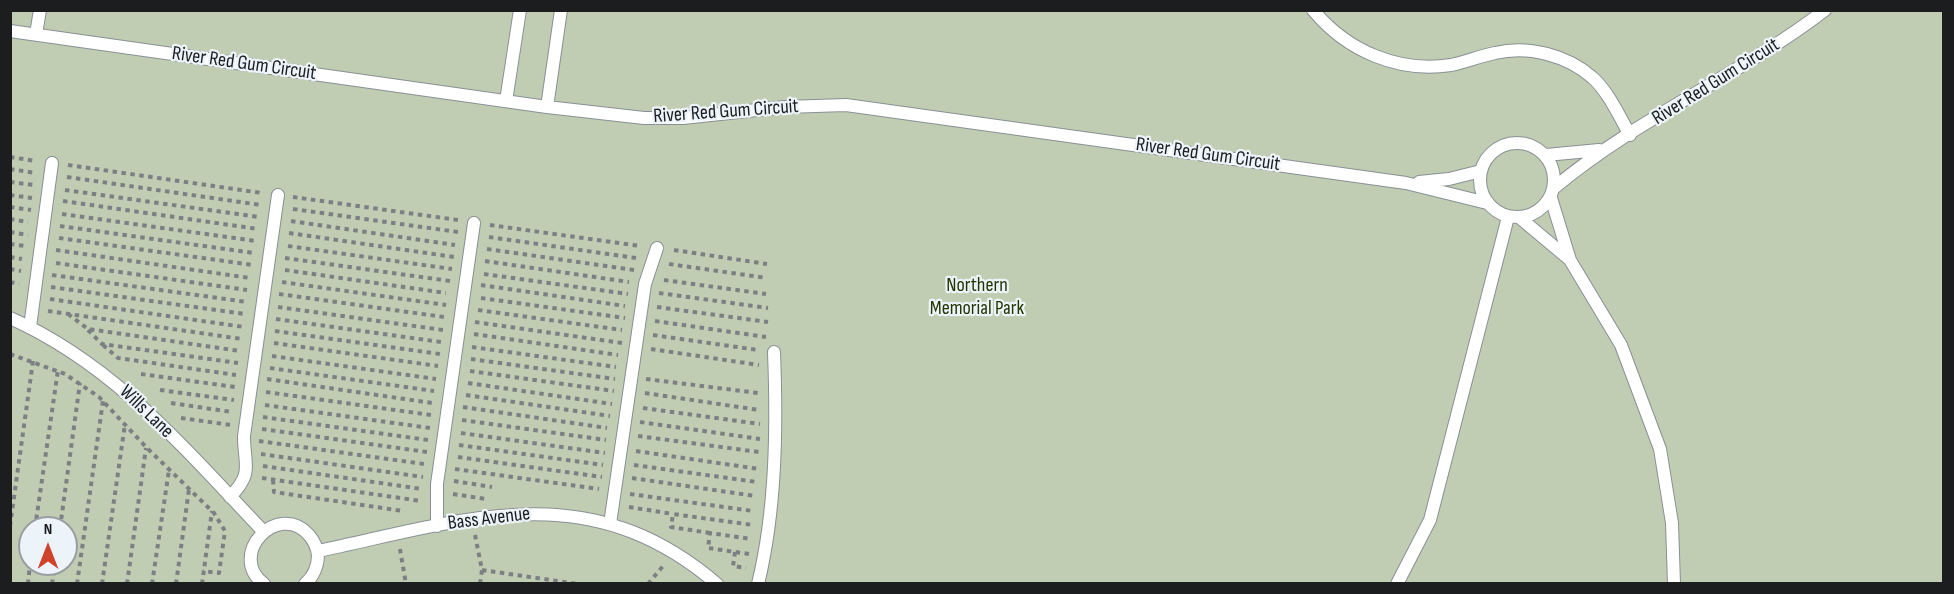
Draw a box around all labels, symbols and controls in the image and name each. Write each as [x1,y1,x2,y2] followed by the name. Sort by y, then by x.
[1648,33,1784,131] street label: River Red Gum Circuit
[170,42,318,86] street label: River Red Gum Circuit
[653,95,799,129] street label: River Red Gum Circuit
[1134,133,1282,177] street label: River Red Gum Circuit
[930,274,1024,321] park label: Northern Memorial Park
[114,380,178,444] street label: Wills Lane
[446,502,532,536] street label: Bass Avenue
[18,516,78,576] north arrow
[44,520,52,539] text: N

